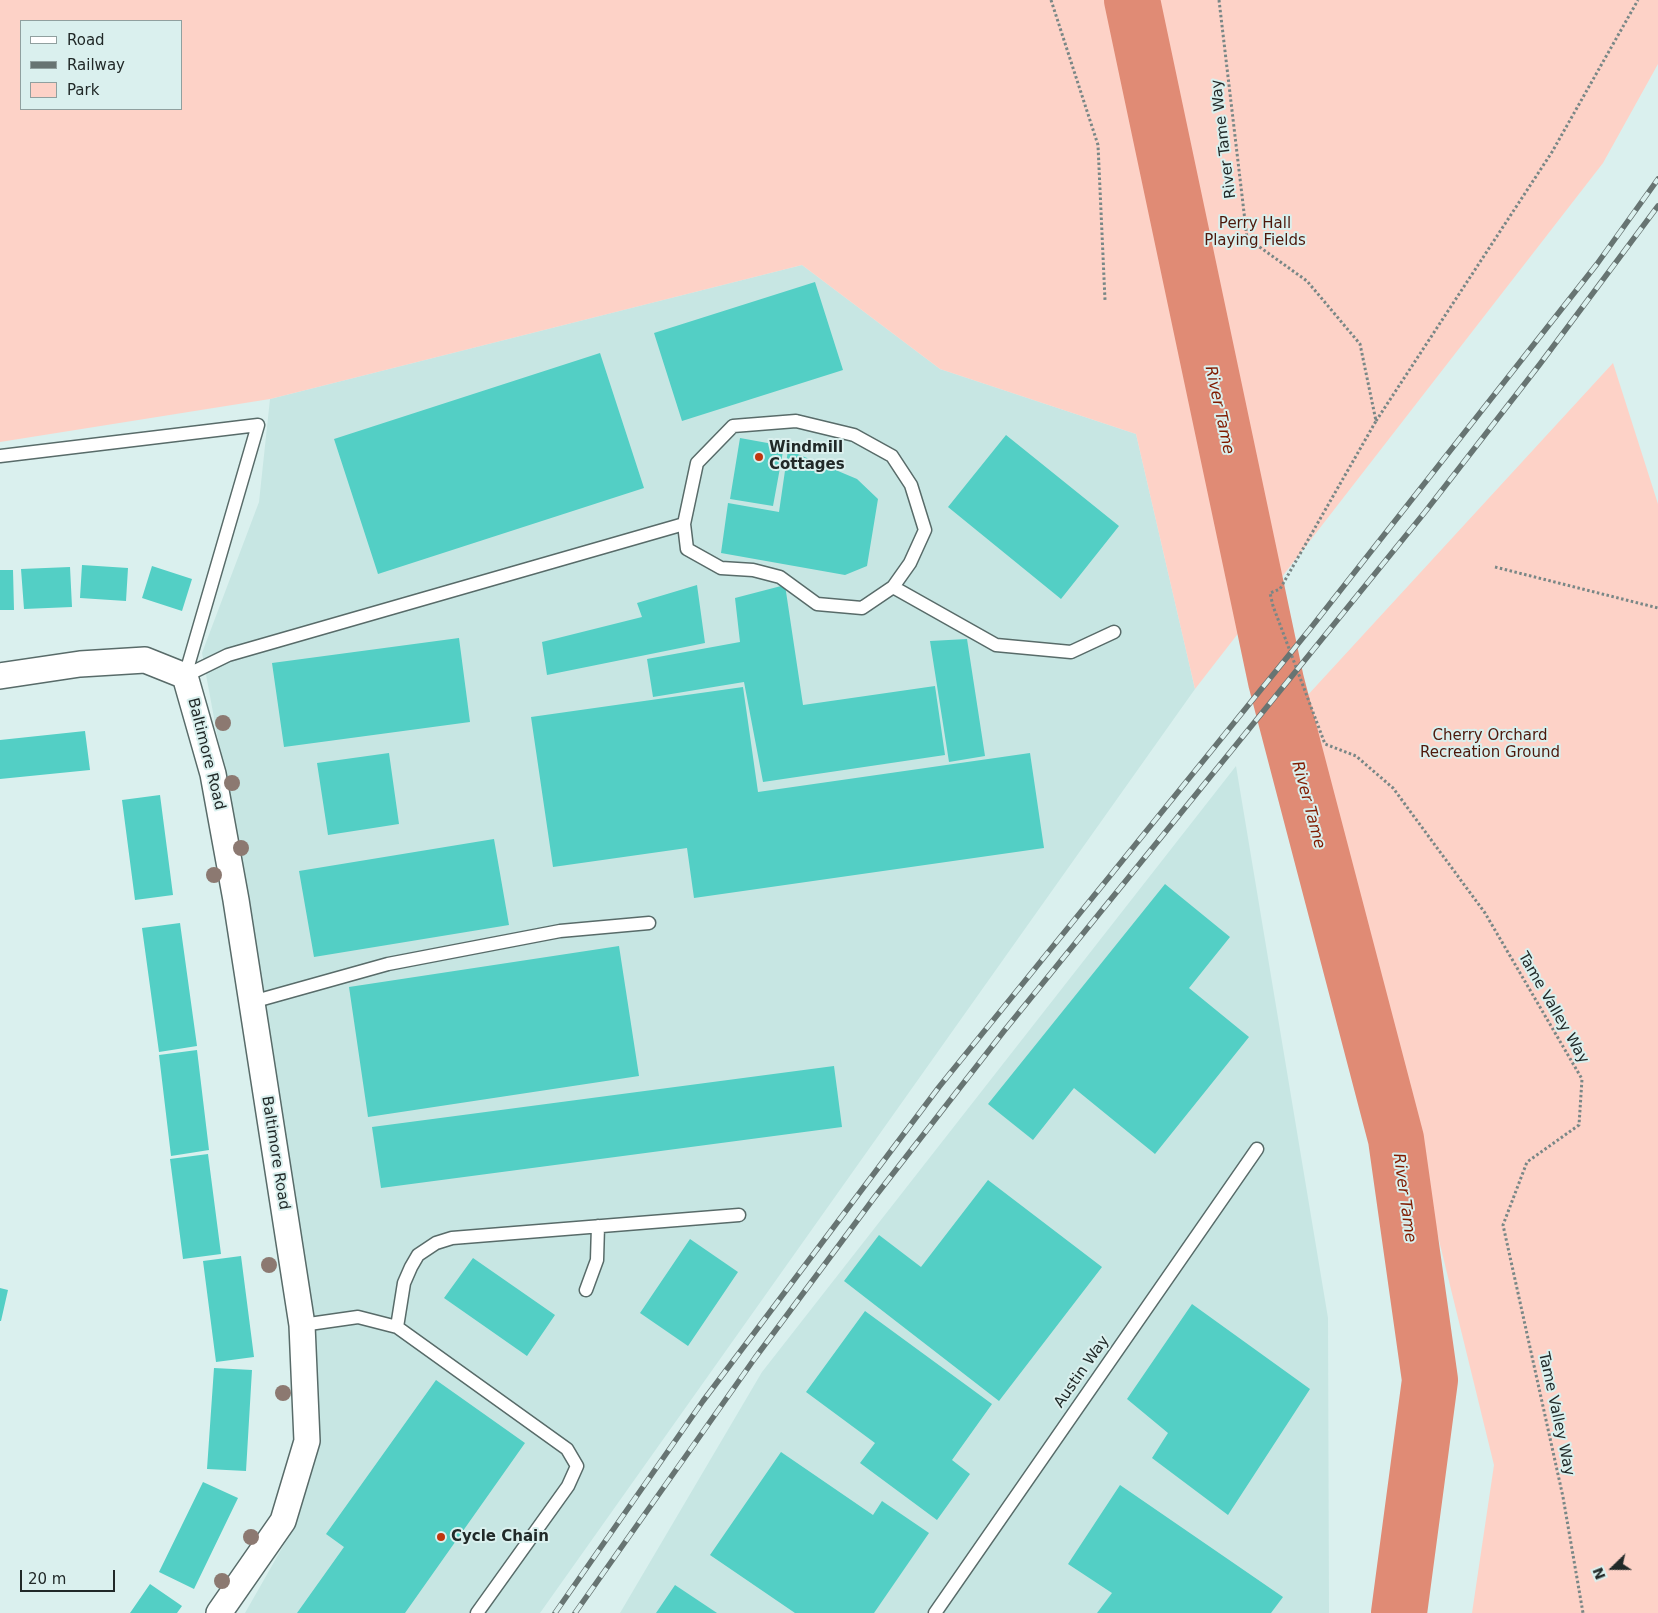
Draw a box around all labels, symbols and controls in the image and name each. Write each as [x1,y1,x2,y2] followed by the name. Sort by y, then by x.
[20,20,182,110] legend
[67,31,105,49] text: Road
[67,56,125,74] text: Railway
[1208,78,1240,200] street label: River Tame Way
[67,81,99,99] text: Park
[1204,215,1306,250] park label: Perry Hall Playing Fields
[1200,364,1238,456] water label: River Tame
[769,439,845,474] place label: Windmill Cottages
[753,451,765,463] marker: Windmill Cottages
[183,696,229,812] street label: Baltimore Road
[1420,727,1560,762] park label: Cherry Orchard Recreation Ground
[1287,759,1329,851] water label: River Tame
[1514,949,1592,1067] street label: Tame Valley Way
[257,1095,293,1211] street label: Baltimore Road
[1388,1152,1420,1244] water label: River Tame
[1051,1332,1113,1412] street label: Austin Way
[1534,1351,1578,1477] street label: Tame Valley Way
[451,1528,549,1546] place label: Cycle Chain
[435,1531,447,1543] marker: Cycle Chain
[1588,1543,1638,1593] north arrow
[22,1560,118,1592] scale bar
[1589,1565,1609,1582] text: N
[28,1570,66,1588] text: 20 m

